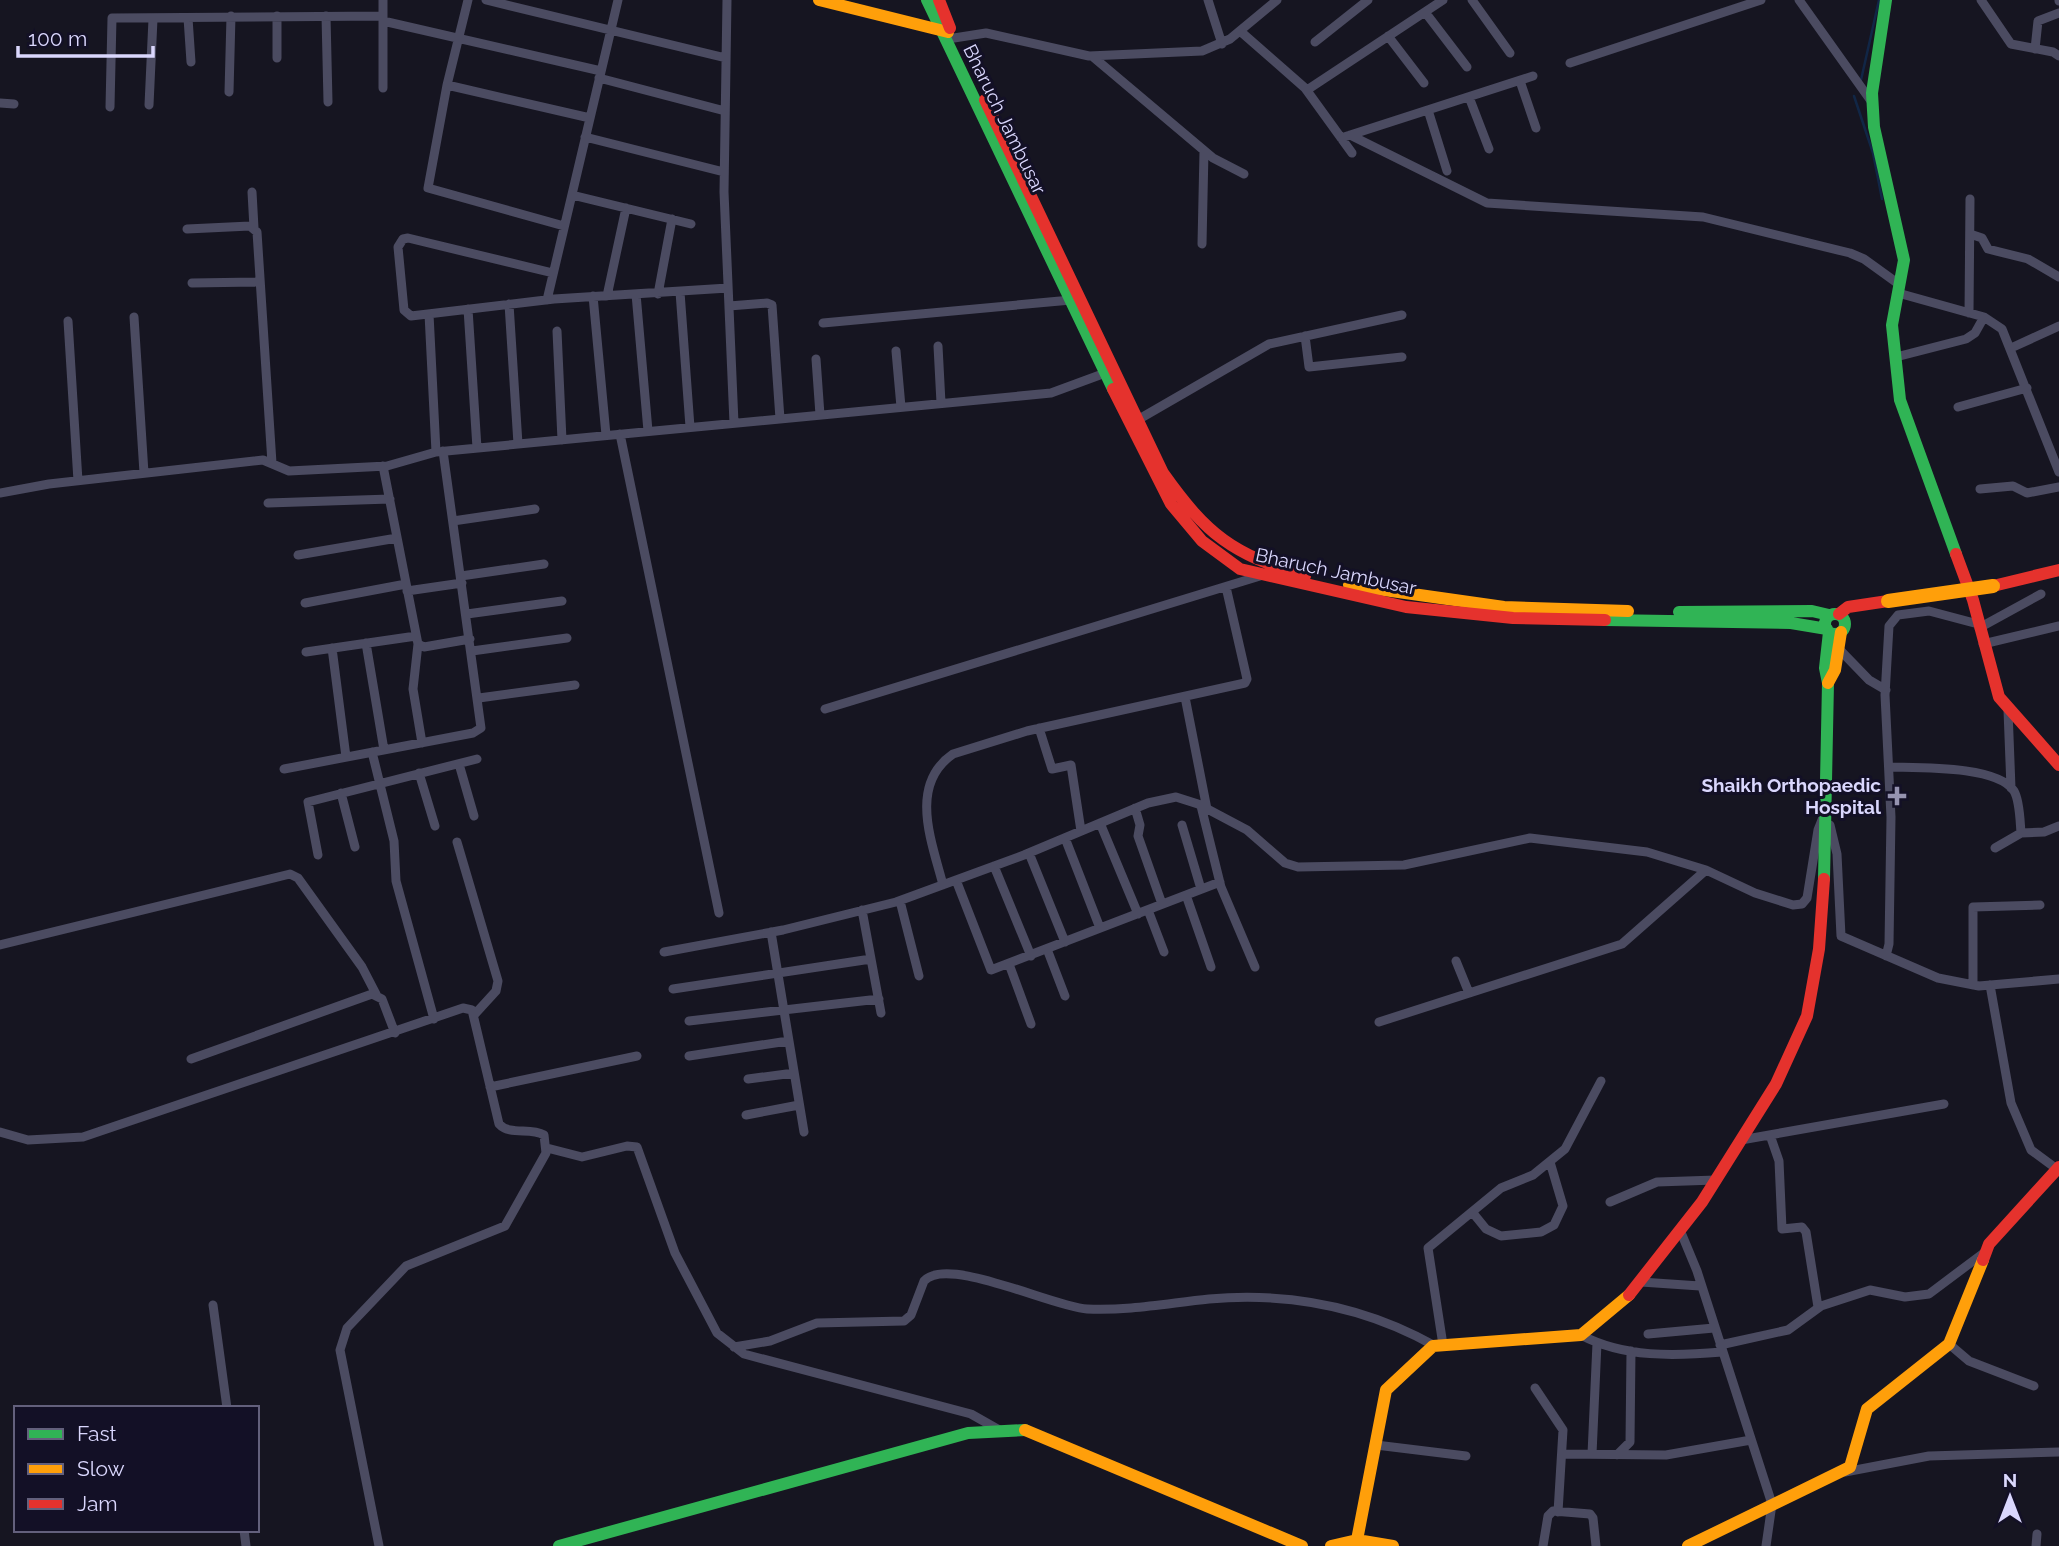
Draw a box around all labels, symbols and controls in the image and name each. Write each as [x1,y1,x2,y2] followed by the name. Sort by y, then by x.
[18,14,152,58] scale bar
[28,26,87,51] text: 100 m
[959,41,1051,198] street label: Bharuch Jambusar
[1254,543,1419,599] street label: Bharuch Jambusar
[1701,774,1882,818] place label: Shaikh Orthopaedic Hospital
[1887,786,1907,806] marker: Shaikh Orthopaedic Hospital
[14,1406,259,1532] legend
[77,1421,117,1446] text: Fast
[77,1456,125,1481] text: Slow
[1975,1462,2045,1532] north arrow
[2003,1469,2017,1491] text: N
[77,1491,118,1516] text: Jam

